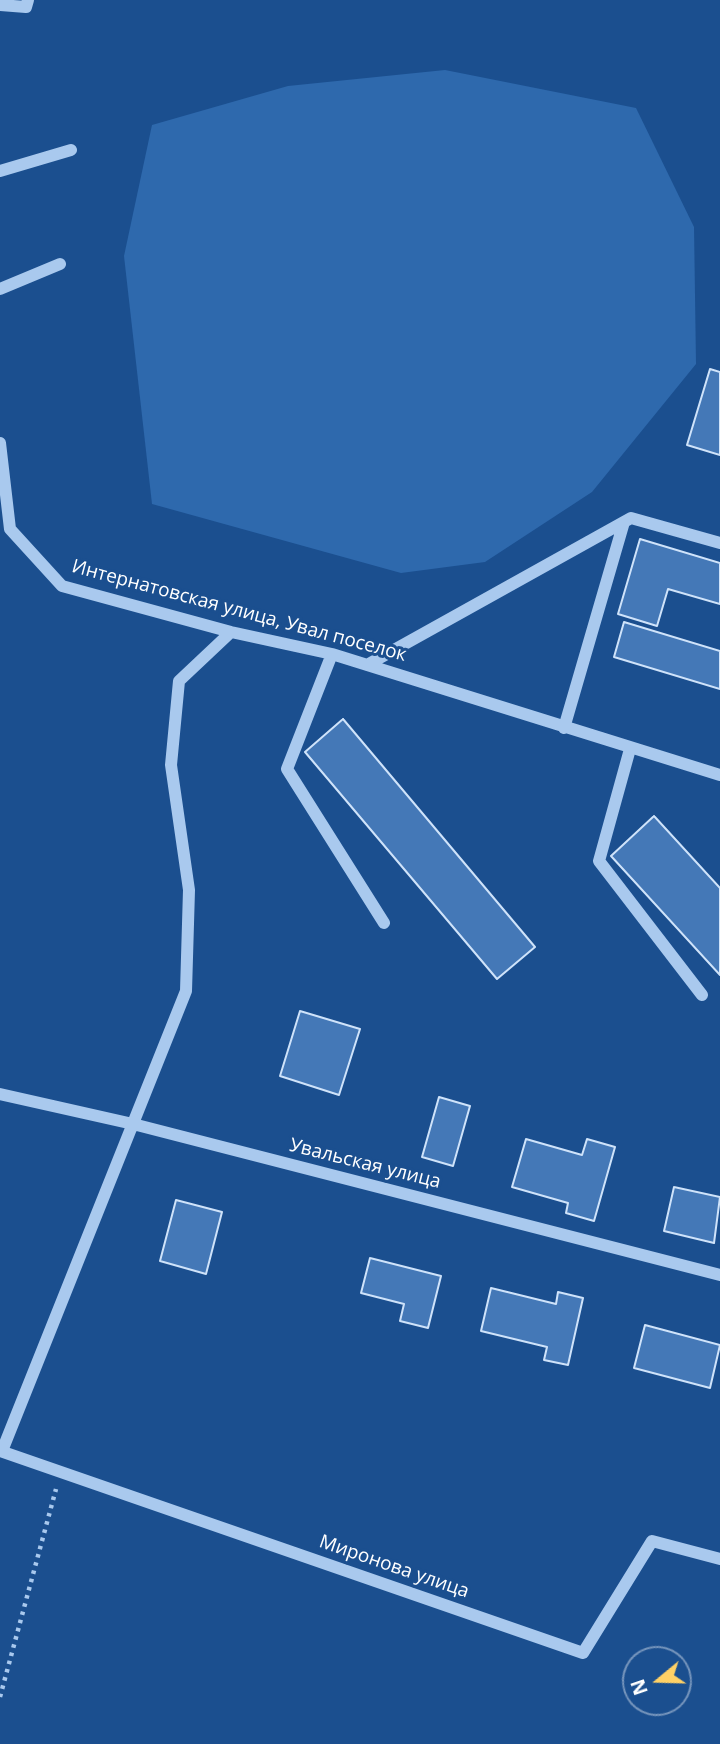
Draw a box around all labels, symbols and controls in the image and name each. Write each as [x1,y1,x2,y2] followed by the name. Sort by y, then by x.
[69,555,409,667] street label: Интернатовская улица, Увал поселок
[287,1134,443,1194] street label: Увальская улица
[316,1531,472,1603] street label: Миронова улица
[622,1646,692,1716] north arrow
[624,1676,654,1699] text: N

